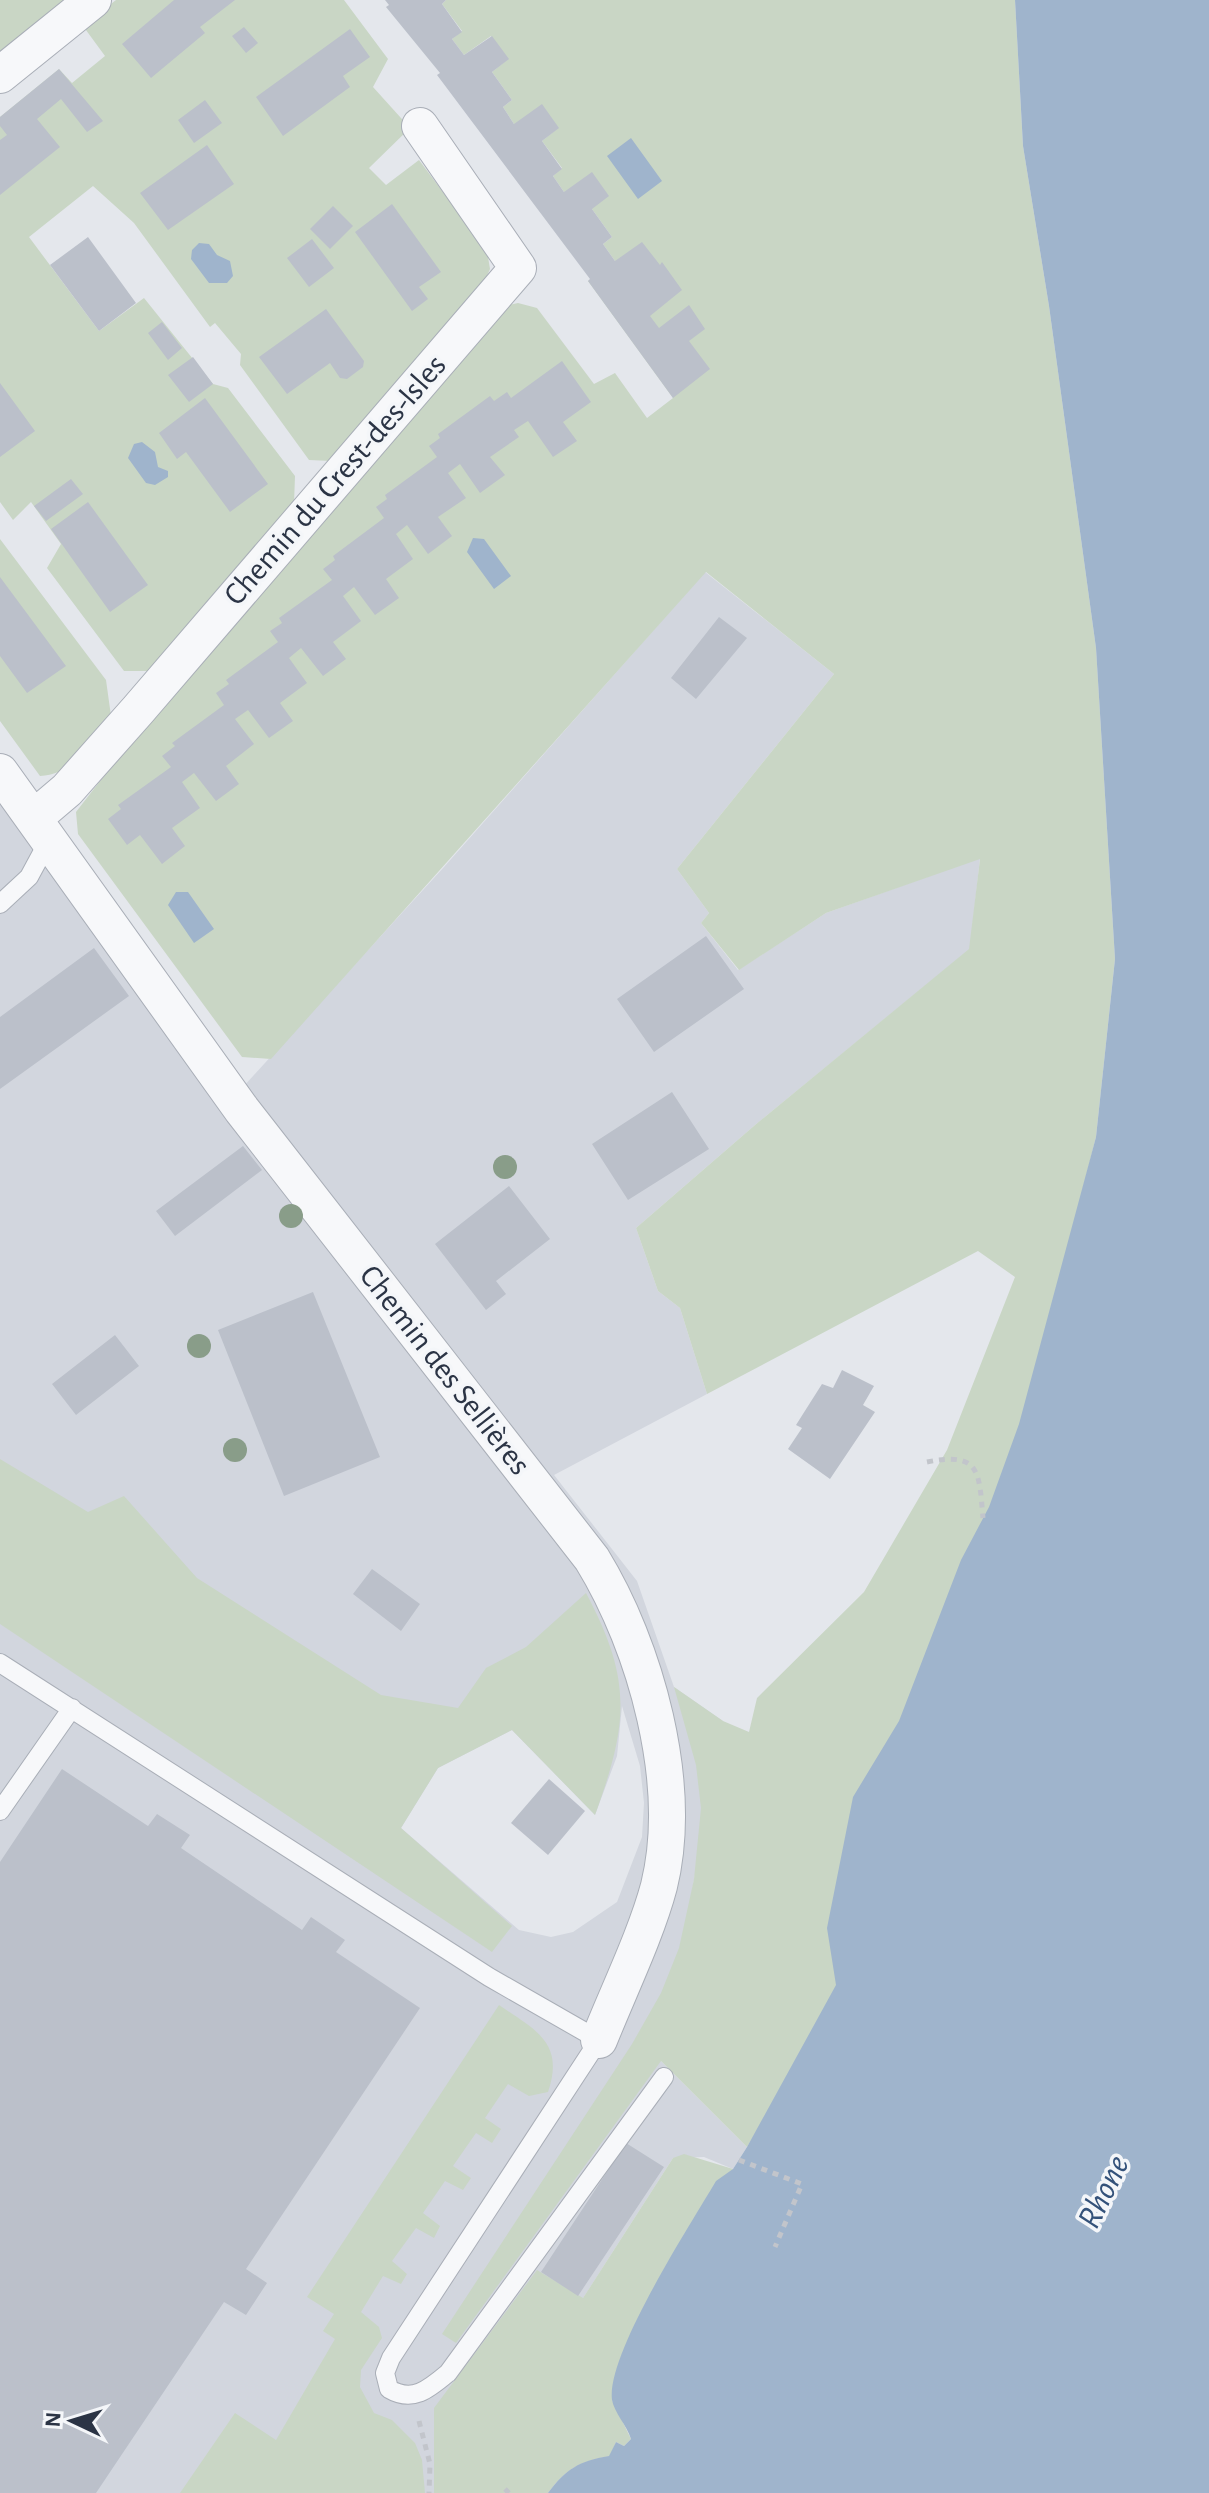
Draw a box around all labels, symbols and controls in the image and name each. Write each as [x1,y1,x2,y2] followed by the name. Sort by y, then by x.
[218,349,452,611] street label: Chemin du Crest-des-Isles
[354,1259,536,1481] street label: Chemin des Sellières
[1072,2150,1136,2234] water label: Rhone
[32,2381,112,2461] north arrow
[42,2411,65,2428] text: N

